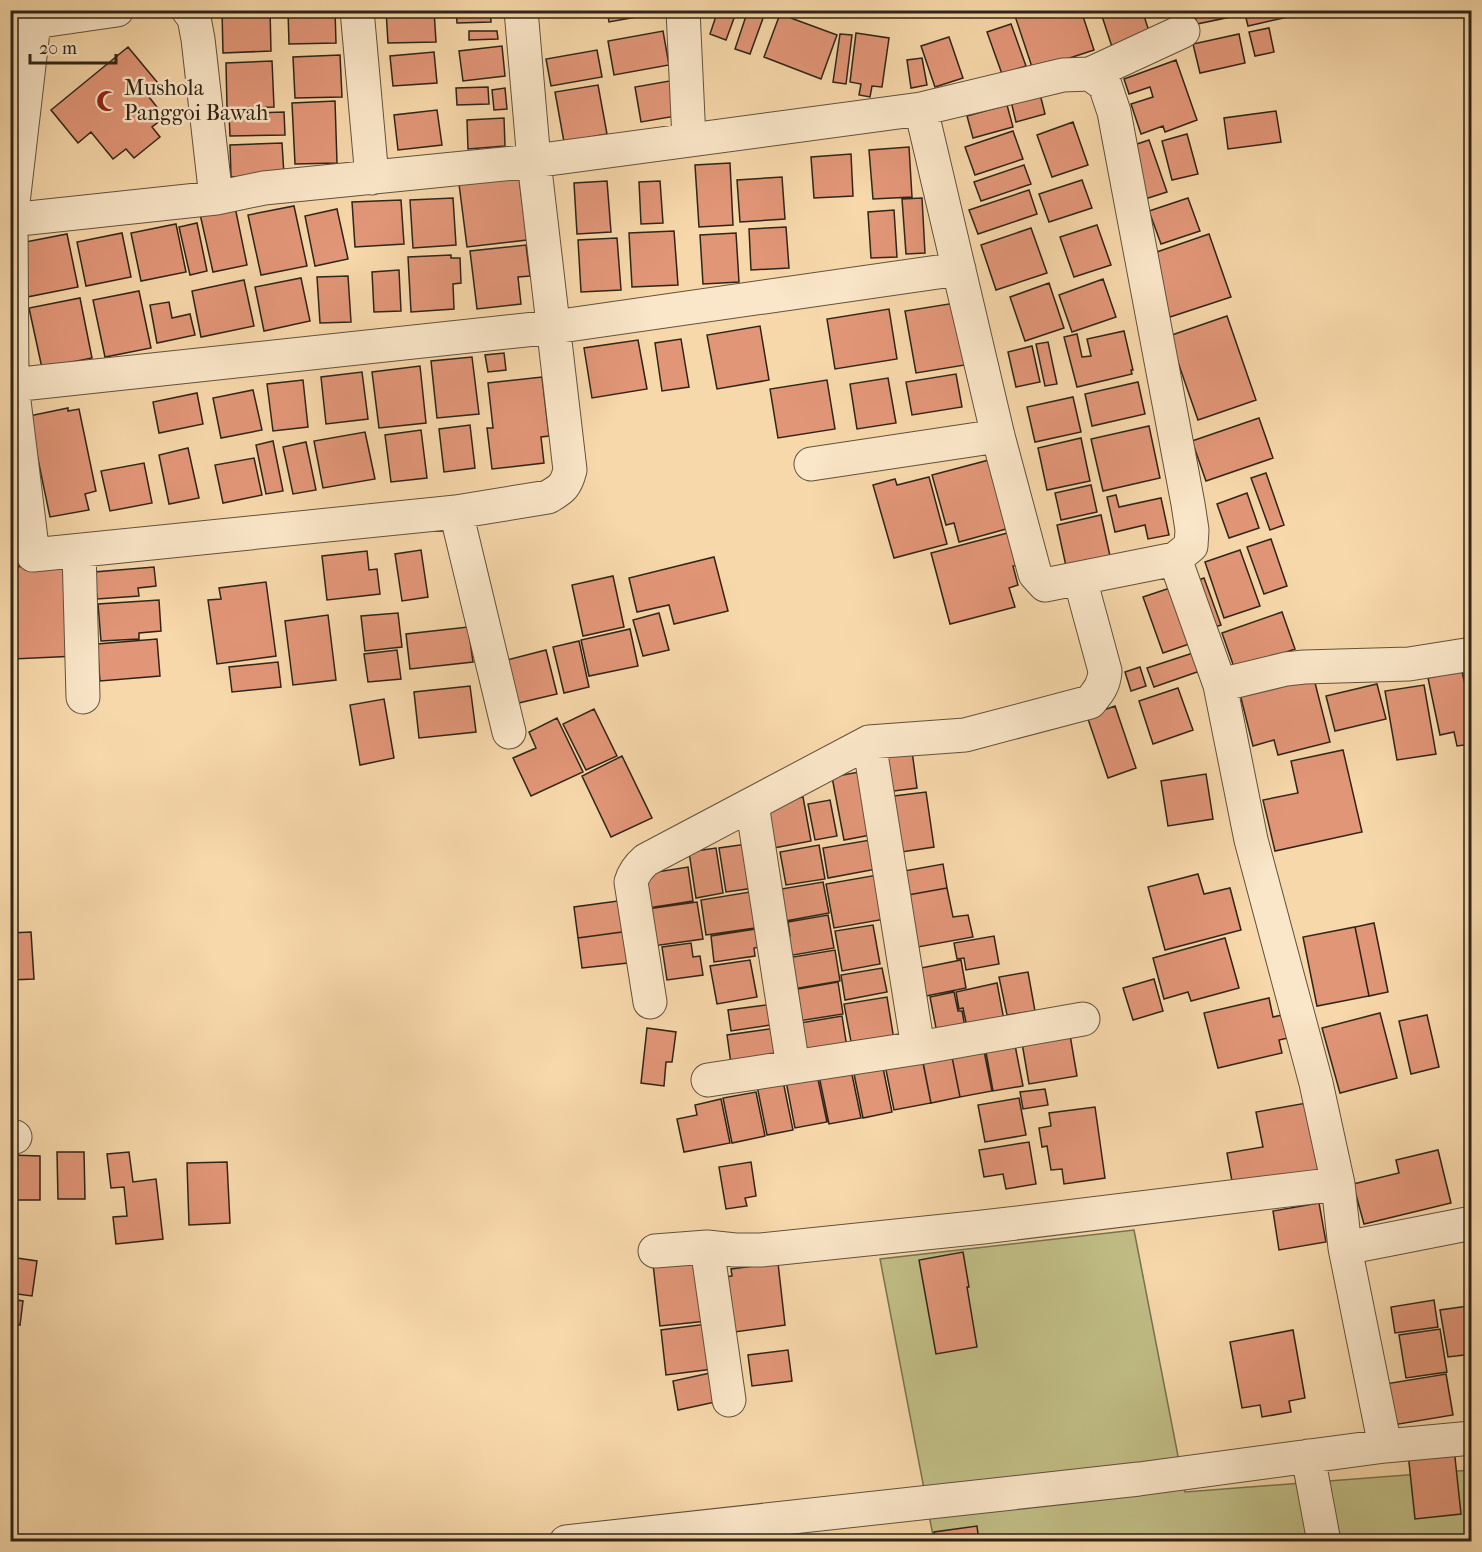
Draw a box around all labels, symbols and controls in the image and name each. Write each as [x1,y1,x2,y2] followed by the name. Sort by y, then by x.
[30,27,116,65] scale bar
[39,38,77,59] text: 20 m
[124,75,269,126] place label: Mushola Panggoi Bawah
[95,89,119,113] mosque icon: Mushola Panggoi Bawah

